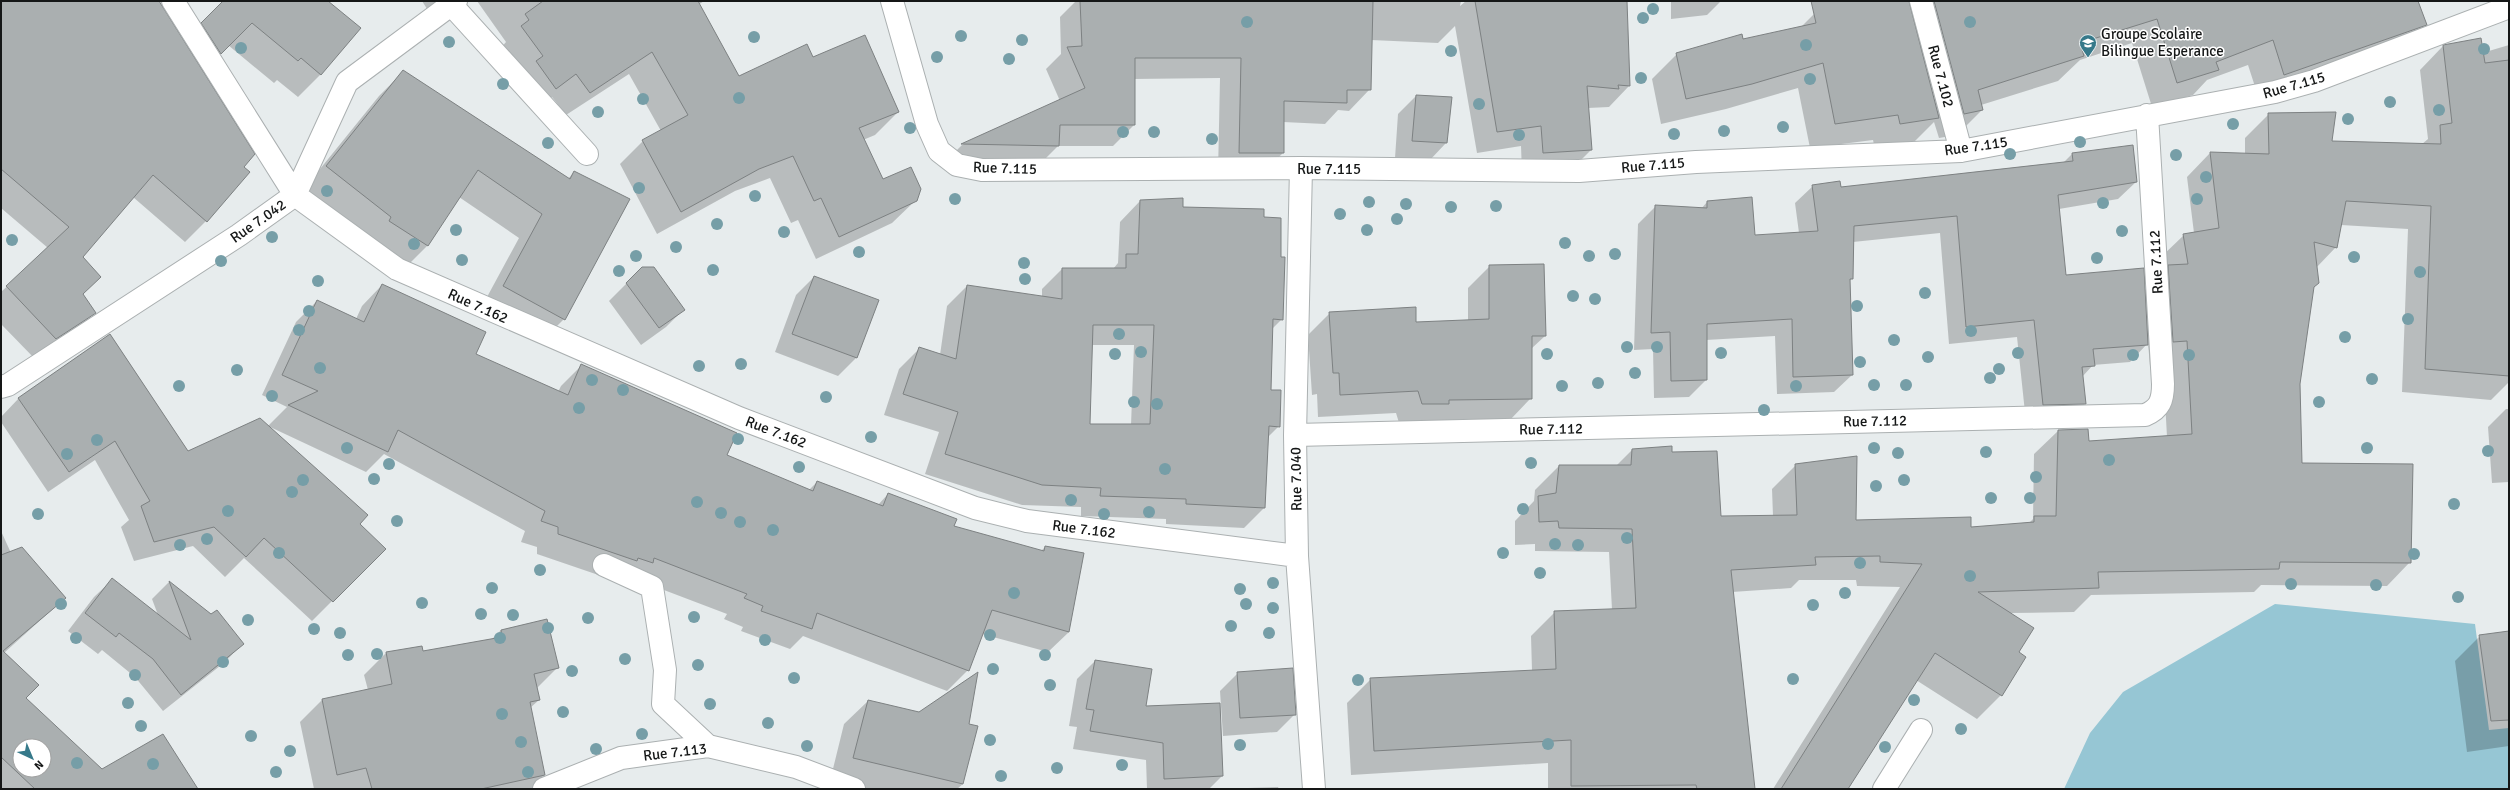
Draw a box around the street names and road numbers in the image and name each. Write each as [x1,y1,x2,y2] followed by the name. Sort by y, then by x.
[1924,43,1958,109] street label: Rue 7.102
[2261,68,2327,102] street label: Rue 7.115
[1943,133,2009,159] street label: Rue 7.115
[1620,153,1686,177] street label: Rue 7.115
[973,158,1037,178] street label: Rue 7.115
[1297,160,1361,178] street label: Rue 7.115
[227,195,289,247] street label: Rue 7.042
[2145,230,2167,294] street label: Rue 7.112
[445,285,511,327] street label: Rue 7.162
[1843,411,1907,431] street label: Rue 7.112
[743,412,809,452] street label: Rue 7.162
[1519,419,1583,439] street label: Rue 7.112
[1286,447,1306,511] street label: Rue 7.040
[1051,516,1117,542] street label: Rue 7.162
[642,739,708,765] street label: Rue 7.113

